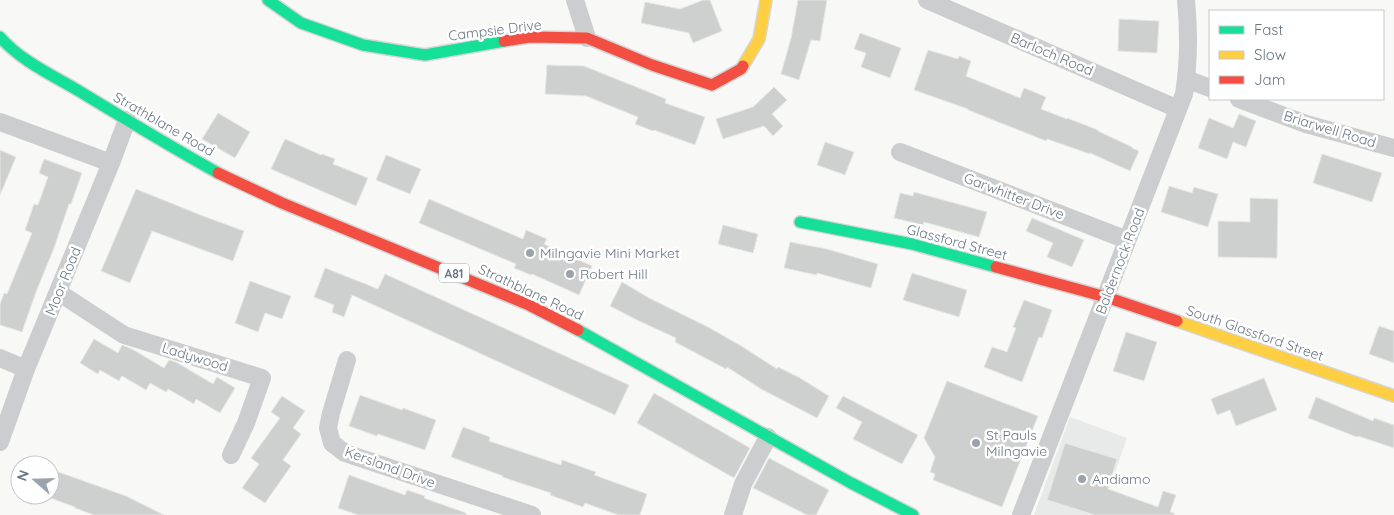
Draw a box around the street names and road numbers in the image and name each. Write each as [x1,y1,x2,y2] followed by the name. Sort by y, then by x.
[447,15,543,45] street label: Campsie Drive
[1008,28,1096,80] street label: Barloch Road
[110,88,218,160] street label: Strathblane Road
[1282,106,1378,152] street label: Briarwell Road
[961,169,1067,223] street label: Garwhitter Drive
[1091,205,1149,317] street label: Baldernock Road
[905,220,1009,264] street label: Glassford Street
[41,244,85,318] street label: Moor Road
[476,260,586,324] street label: Strathblane Road
[439,264,469,282] road number: A81
[1184,301,1326,365] street label: South Glassford Street
[160,338,230,376] street label: Ladywood
[342,442,438,492] street label: Kersland Drive

